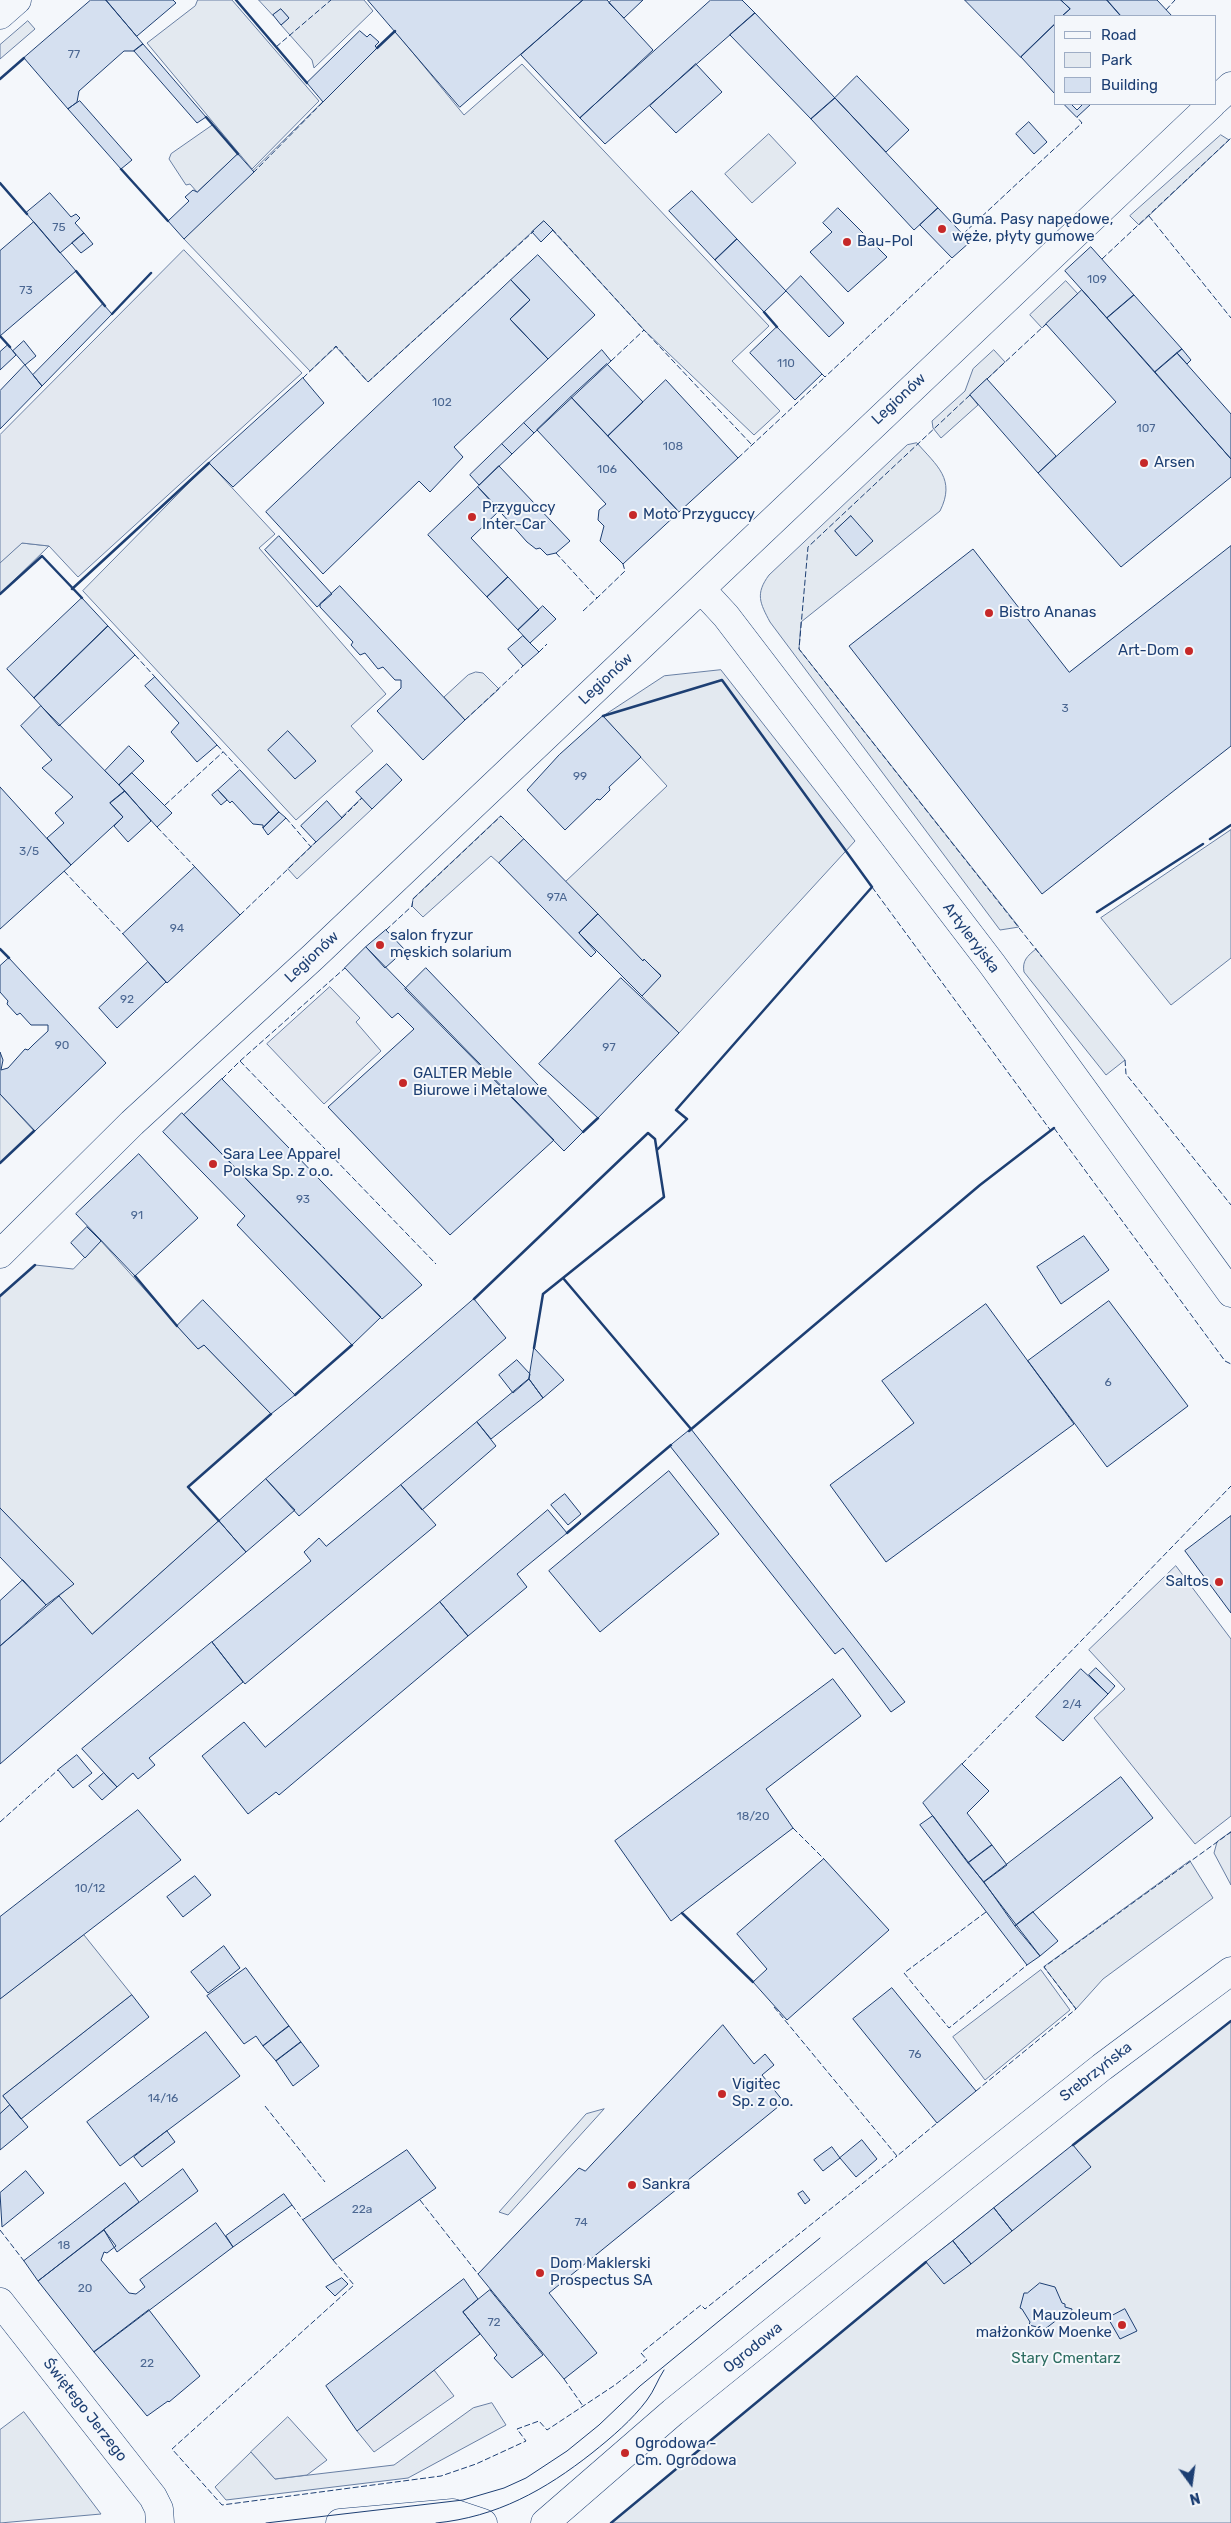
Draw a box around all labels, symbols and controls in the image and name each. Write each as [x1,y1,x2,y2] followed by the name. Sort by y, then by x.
[1054,15,1216,105] legend
[1101,26,1137,44] text: Road
[68,48,80,62] house number: 77
[1101,51,1132,69] text: Park
[1101,76,1158,94] text: Building
[952,211,1113,246] place label: Guma. Pasy napędowe, węże, płyty gumowe
[52,221,66,235] house number: 75
[936,223,948,235] marker: Guma. Pasy napędowe, węże, płyty gumowe
[857,233,913,251] place label: Bau-Pol
[841,236,853,248] marker: Bau-Pol
[1087,273,1107,287] house number: 109
[19,284,33,298] house number: 73
[777,357,795,371] house number: 110
[868,369,930,429] street label: Legionów
[432,396,452,410] house number: 102
[1137,422,1155,436] house number: 107
[663,440,683,454] house number: 108
[1154,454,1195,472] place label: Arsen
[1138,457,1150,469] marker: Arsen
[597,463,617,477] house number: 106
[482,499,556,534] place label: Przyguccy Inter-Car
[643,506,755,524] place label: Moto Przyguccy
[627,509,639,521] marker: Moto Przyguccy
[466,511,478,523] marker: Przyguccy Inter-Car
[999,604,1096,622] place label: Bistro Ananas
[983,607,995,619] marker: Bistro Ananas
[1118,642,1179,660] place label: Art-Dom
[1183,645,1195,657] marker: Art-Dom
[575,649,637,709] street label: Legionów
[1061,702,1069,716] house number: 3
[573,770,587,784] house number: 99
[19,845,39,859] house number: 3/5
[547,891,567,905] house number: 97A
[939,899,1003,977] street label: Artyleryjska
[170,922,184,936] house number: 94
[281,927,343,987] street label: Legionów
[390,927,512,962] place label: salon fryzur męskich solarium
[374,939,386,951] marker: salon fryzur męskich solarium
[120,993,134,1007] house number: 92
[55,1039,69,1053] house number: 90
[602,1041,616,1055] house number: 97
[413,1065,548,1100] place label: GALTER Meble Biurowe i Metalowe
[397,1077,409,1089] marker: GALTER Meble Biurowe i Metalowe
[223,1146,341,1181] place label: Sara Lee Apparel Polska Sp. z o.o.
[207,1158,219,1170] marker: Sara Lee Apparel Polska Sp. z o.o.
[296,1193,310,1207] house number: 93
[131,1209,143,1223] house number: 91
[1104,1376,1112,1390] house number: 6
[1166,1573,1209,1591] place label: Saltos
[1213,1576,1225,1588] marker: Saltos
[1062,1698,1082,1712] house number: 2/4
[736,1810,770,1824] house number: 18/20
[75,1882,105,1896] house number: 10/12
[1056,2038,1136,2106] street label: Srebrzyńska
[908,2048,922,2062] house number: 76
[732,2076,793,2111] place label: Vigitec Sp. z o.o.
[716,2088,728,2100] marker: Vigitec Sp. z o.o.
[148,2092,178,2106] house number: 14/16
[642,2176,690,2194] place label: Sankra
[626,2179,638,2191] marker: Sankra
[352,2203,372,2217] house number: 22a
[574,2216,588,2230] house number: 74
[58,2239,70,2253] house number: 18
[550,2255,653,2290] place label: Dom Maklerski Prospectus SA
[534,2267,546,2279] marker: Dom Maklerski Prospectus SA
[78,2282,92,2296] house number: 20
[976,2307,1112,2342] place label: Mauzoleum małżonków Moenke
[487,2316,501,2330] house number: 72
[720,2319,786,2377] street label: Ogrodowa
[1116,2319,1128,2331] marker: Mauzoleum małżonków Moenke
[1011,2350,1121,2368] park label: Stary Cmentarz
[39,2355,131,2465] street label: Świętego Jerzego
[140,2357,154,2371] house number: 22
[635,2435,736,2470] place label: Ogrodowa - Cm. Ogrodowa
[619,2447,631,2459] marker: Ogrodowa - Cm. Ogrodowa
[1166,2458,1216,2508] north arrow
[1188,2489,1202,2508] text: N

